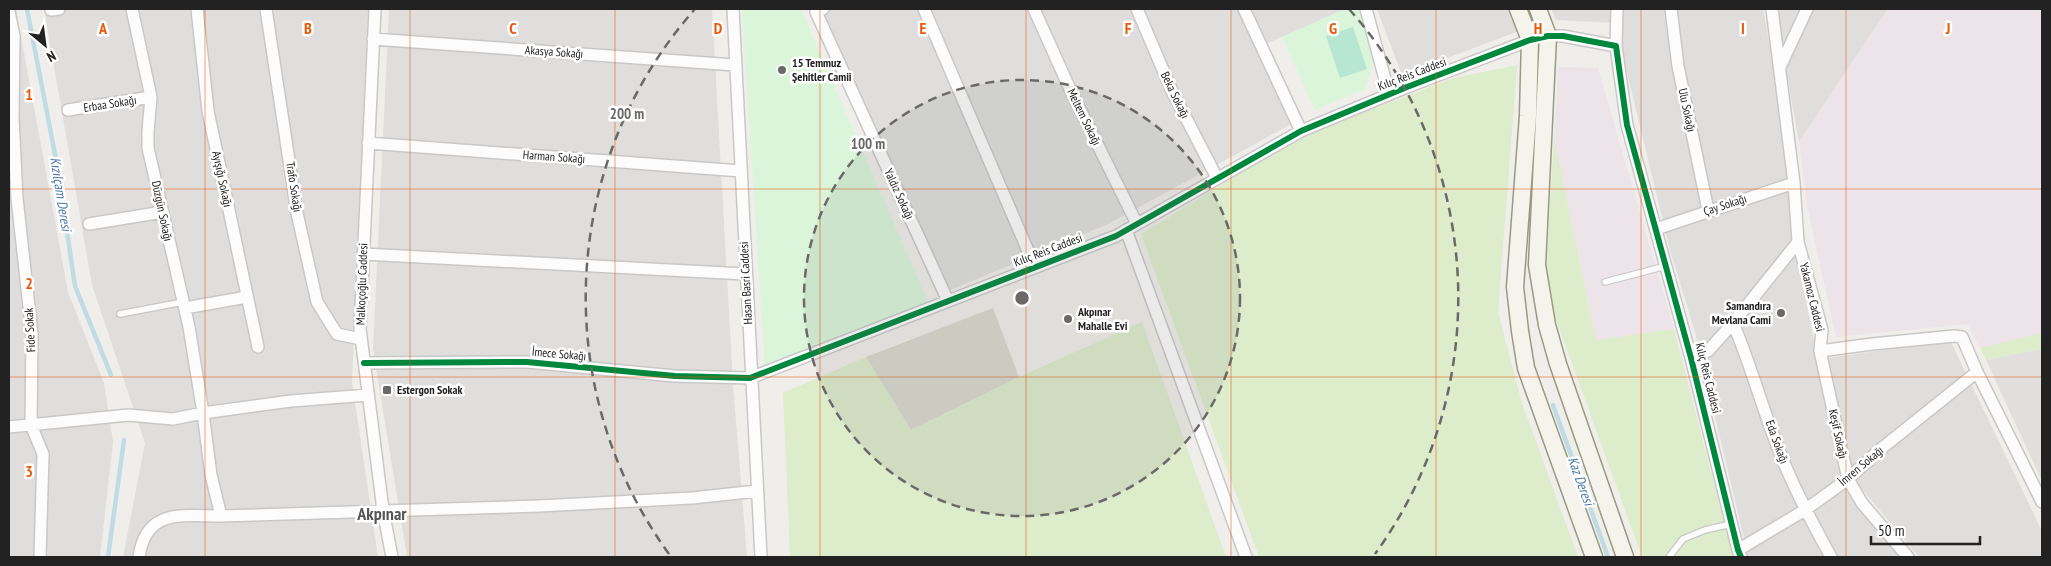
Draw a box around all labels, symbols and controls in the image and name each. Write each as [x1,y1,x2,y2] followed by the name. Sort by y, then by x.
[98,18,108,38] text: A
[304,18,312,38] text: B
[509,18,517,38] text: C
[714,18,723,38] text: D
[920,18,927,38] text: E
[1125,18,1132,38] text: F
[1329,18,1337,38] text: G
[1534,18,1542,38] text: H
[1741,18,1745,38] text: I
[1945,18,1950,38] text: J
[20,20,70,70] north arrow
[524,42,584,61] street label: Akasya Sokağı
[44,47,59,66] text: N
[1375,54,1448,93] street label: Kılıç Reis Caddesi
[792,55,852,84] place label: 15 Temmuz Şehitler Camii
[776,64,788,76] marker: 15 Temmuz Şehitler Camii
[1158,69,1193,121] street label: Beka Sokağı
[25,84,33,104] text: 1
[1064,86,1105,148] street label: Meltem Sokağı
[1676,87,1699,133] street label: Ulu Sokağı
[82,92,137,115] street label: Erbaa Sokağı
[610,104,644,123] text: 200 m
[851,134,885,153] text: 100 m
[522,147,586,166] street label: Harman Sokağı
[209,149,236,208] street label: Ayışığı Sokağı
[46,156,76,234] water label: Kızılçam Deresi
[283,161,306,213] street label: Trafo Sokağı
[881,166,918,222] street label: Yaldız Sokağı
[149,179,176,243] street label: Düzgün Sokağı
[1701,191,1748,219] street label: Çay Sokağı
[1011,230,1084,269] street label: Kılıç Reis Caddesi
[736,241,755,325] street label: Hasan Basri Caddesi
[353,243,370,325] street label: Malkoçoğlu Caddesi
[1797,261,1828,333] street label: Yakamoz Caddesi
[25,273,33,293] text: 2
[1013,289,1031,307] centre of rings
[1712,298,1771,327] place label: Samandıra Mevlana Cami
[1077,304,1128,333] place label: Akpınar Mahalle Evi
[21,307,38,353] street label: Fide Sokak
[1775,307,1787,319] marker: Samandıra Mevlana Cami
[1062,313,1074,325] marker: Akpınar Mahalle Evi
[1692,341,1724,415] street label: Kılıç Reis Caddesi
[531,344,587,363] street label: İmece Sokağı
[397,382,463,397] place label: Estergon Sokak
[381,384,393,396] marker: Estergon Sokak
[1826,408,1851,460] street label: Keşif Sokağı
[1763,418,1792,466] street label: Eda Sokağı
[1835,442,1886,489] street label: İmren Sokağı
[1564,454,1599,510] water label: Kaz Deresi
[25,461,33,481] text: 3
[356,502,407,525] district label: Akpınar
[1871,514,1980,546] scale bar
[1878,521,1904,540] text: 50 m

